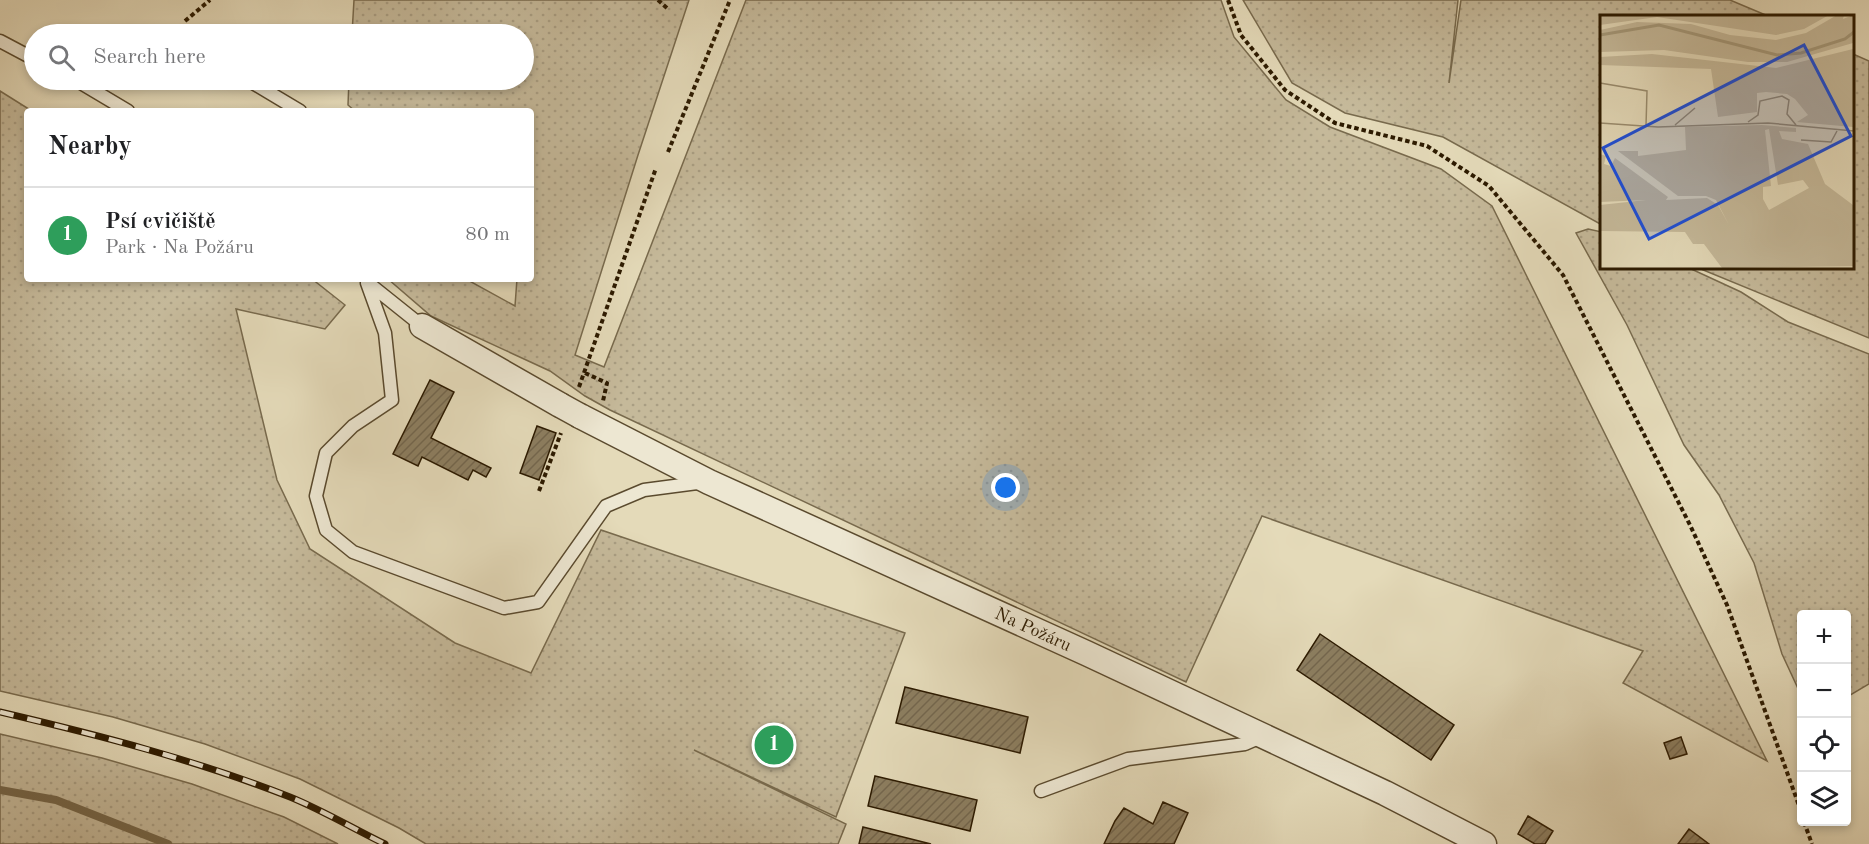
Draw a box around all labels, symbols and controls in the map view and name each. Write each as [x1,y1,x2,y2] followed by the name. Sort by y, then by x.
[1600,15,1854,268] inset map
[24,24,534,90] search box
[45,41,78,74] icon: search
[93,46,206,68] text: Search here
[48,134,132,160] text: Nearby
[105,211,216,233] text: Psí cvičiště
[62,225,73,245] text: 1
[465,225,510,245] text: 80 m
[105,238,254,258] text: Park · Na Požáru
[991,473,1020,502] your location
[992,605,1074,655] street label: Na Požáru
[1797,610,1851,826] map controls
[1797,610,1851,664] button: +
[1797,664,1851,718] button: −
[1797,718,1851,772] button: locate
[754,722,794,768] pin: 1
[1797,772,1851,826] button: layers

